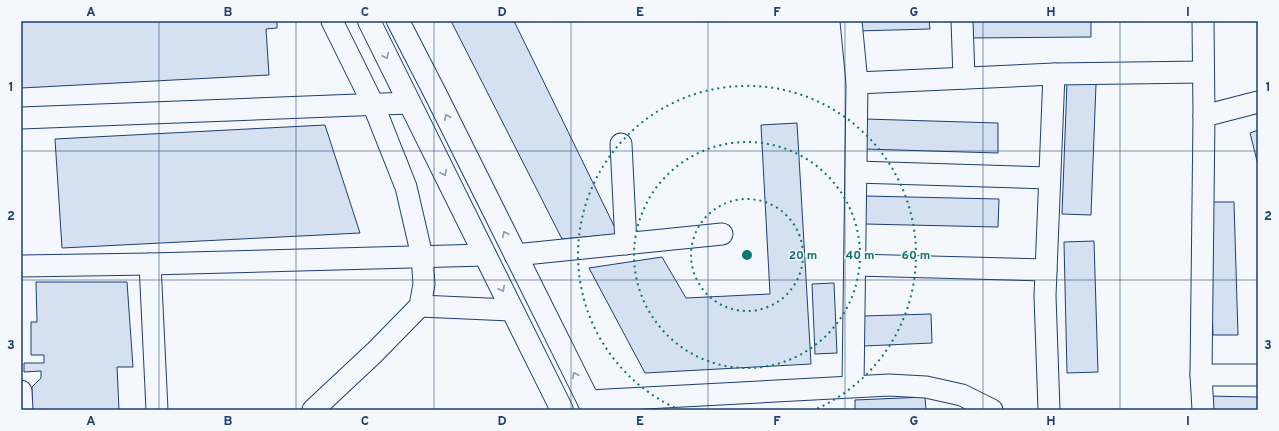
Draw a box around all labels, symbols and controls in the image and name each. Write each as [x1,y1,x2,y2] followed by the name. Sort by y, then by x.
[86,5,96,21] text: A
[224,5,233,21] text: B
[361,5,369,21] text: C
[497,5,507,21] text: D
[636,5,644,21] text: E
[773,5,781,21] text: F
[910,5,919,21] text: G
[1046,5,1056,21] text: H
[1186,5,1190,21] text: I
[381,52,389,59] one-way arrow
[8,80,14,96] text: 1
[1265,80,1271,96] text: 1
[444,114,452,122] one-way arrow
[439,169,447,176] one-way arrow
[7,209,15,225] text: 2
[1264,209,1272,225] text: 2
[502,231,510,238] one-way arrow
[740,248,754,262] centre of rings
[789,248,817,264] text: 20 m
[845,248,875,264] text: 40 m
[902,248,930,264] text: 60 m
[497,285,505,292] one-way arrow
[7,338,15,354] text: 3
[1264,338,1272,354] text: 3
[573,372,580,379] one-way arrow
[86,414,96,430] text: A
[224,414,233,430] text: B
[361,414,369,430] text: C
[497,414,507,430] text: D
[636,414,644,430] text: E
[773,414,781,430] text: F
[910,414,919,430] text: G
[1046,414,1056,430] text: H
[1186,414,1190,430] text: I

